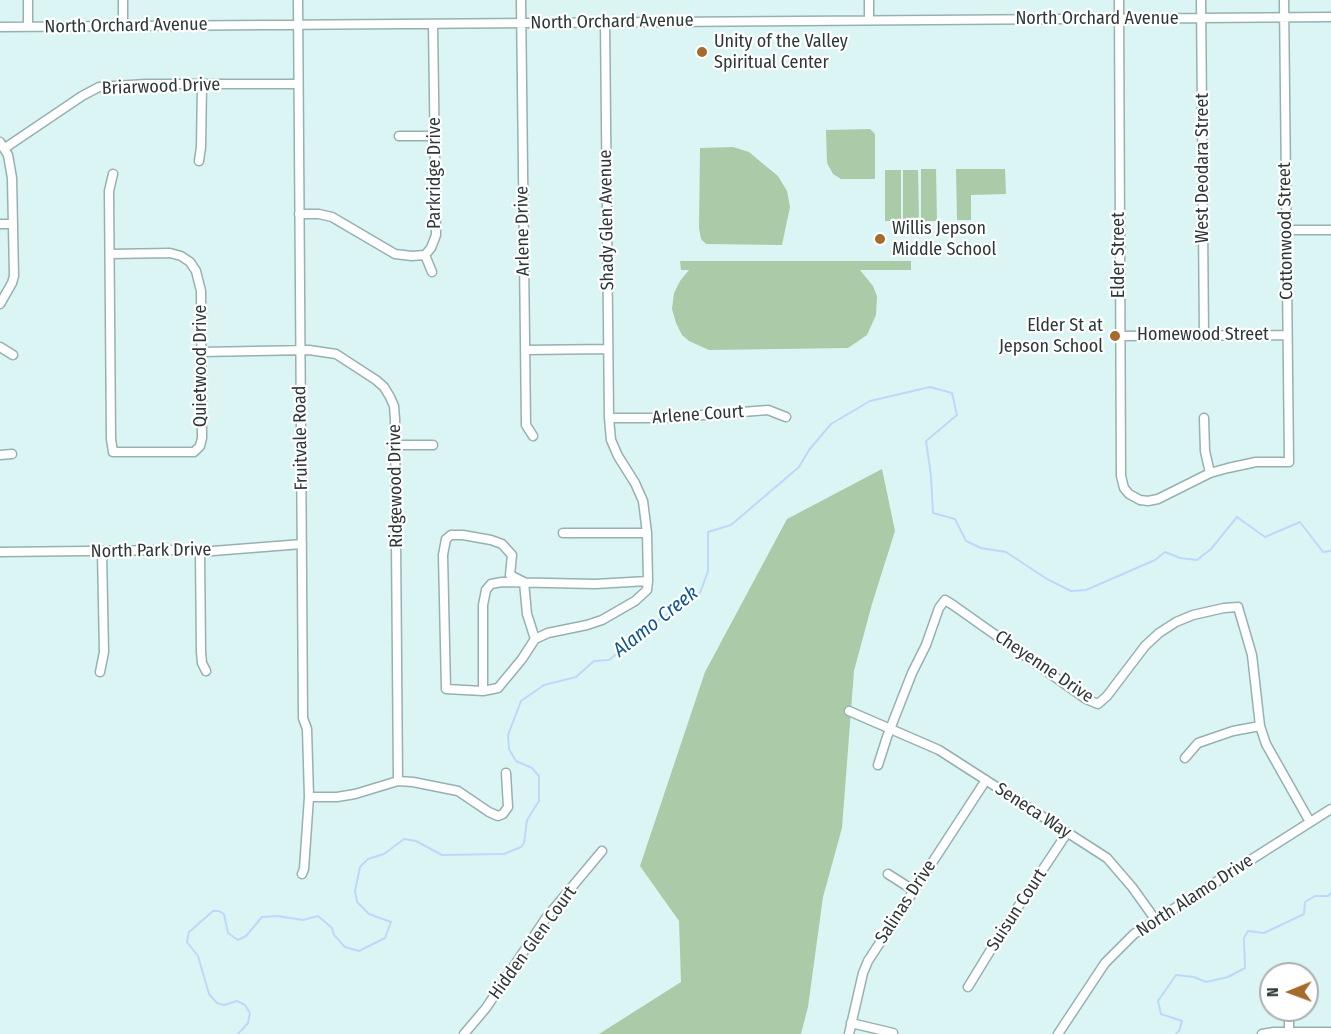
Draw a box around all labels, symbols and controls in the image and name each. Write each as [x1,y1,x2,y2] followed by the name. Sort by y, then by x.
[1015,8,1179,30] street label: North Orchard Avenue
[530,10,694,34] street label: North Orchard Avenue
[44,14,208,38] street label: North Orchard Avenue
[714,31,848,74] place label: Unity of the Valley Spiritual Center
[695,45,709,59] marker: Unity of the Valley Spiritual Center
[101,74,221,100] street label: Briarwood Drive
[1192,93,1214,243] street label: West Deodara Street
[424,117,446,229] street label: Parkridge Drive
[595,149,619,291] street label: Shady Glen Avenue
[1274,162,1298,300] street label: Cottonwood Street
[511,186,535,276] street label: Arlene Drive
[1108,212,1130,298] street label: Elder Street
[892,218,996,260] place label: Willis Jepson Middle School
[873,232,887,246] marker: Willis Jepson Middle School
[190,305,212,427] street label: Quietwood Drive
[999,315,1103,358] place label: Elder St at Jepson School
[1137,324,1269,346] street label: Homewood Street
[1108,329,1122,343] marker: Elder St at Jepson School
[289,385,313,491] street label: Fruitvale Road
[651,401,745,429] street label: Arlene Court
[384,424,408,548] street label: Ridgewood Drive
[91,539,211,563] street label: North Park Drive
[609,581,703,663] water label: Alamo Creek
[991,626,1097,708] street label: Cheyenne Drive
[991,778,1075,844] street label: Seneca Way
[1133,850,1257,942] street label: North Alamo Drive
[871,856,941,948] street label: Salinas Drive
[982,865,1052,955] street label: Suisun Court
[485,882,581,1004] street label: Hidden Glen Court
[1259,962,1319,1022] north arrow
[1263,987,1282,997] text: N

